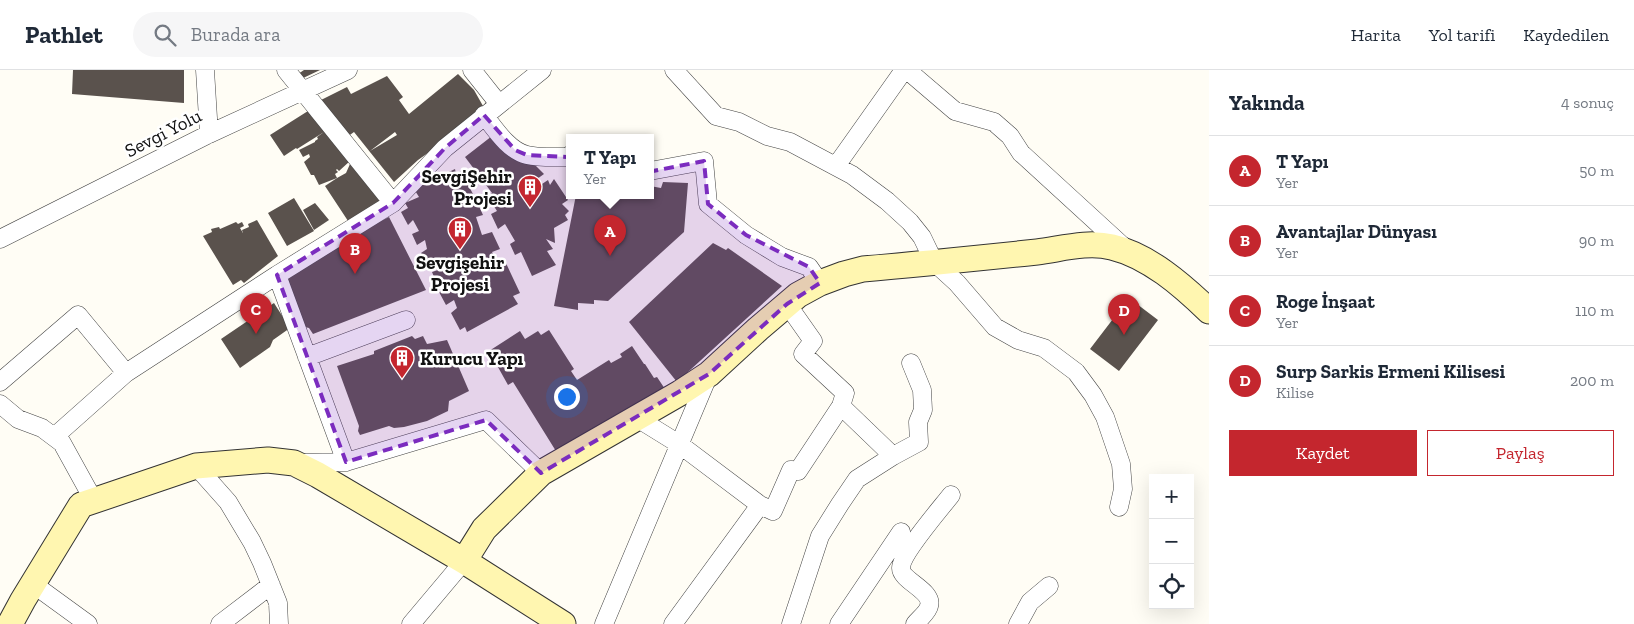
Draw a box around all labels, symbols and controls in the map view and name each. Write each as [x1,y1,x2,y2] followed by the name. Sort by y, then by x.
[133,12,483,57] search box
[25,20,103,49] text: Pathlet
[151,21,179,49] icon: search
[191,23,280,46] text: Burada ara
[1351,24,1401,46] text: Harita
[1429,24,1495,46] text: Yol tarifi
[1523,24,1609,46] text: Kaydedilen
[1229,90,1305,115] text: Yakında
[1561,93,1614,112] text: 4 sonuç
[121,104,206,162] street label: Sevgi Yolu
[566,134,654,199] popup
[584,146,636,169] text: T Yapı
[1276,150,1328,173] text: T Yapı
[1240,161,1251,180] text: A
[1579,161,1614,180] text: 50 m
[421,165,513,210] place label: SevgiŞehir Projesi
[584,169,607,188] text: Yer
[1276,173,1299,192] text: Yer
[517,174,543,208] building icon: SevgiŞehir Projesi
[594,215,626,256] pin: A
[447,216,473,250] building icon: Sevgişehir Projesi
[1276,220,1437,243] text: Avantajlar Dünyası
[1240,231,1250,250] text: B
[1579,231,1614,250] text: 90 m
[339,233,371,274] pin: B
[1276,243,1299,262] text: Yer
[416,251,505,296] place label: Sevgişehir Projesi
[1276,290,1375,313] text: Roge İnşaat
[240,293,272,334] pin: C
[1108,294,1140,335] pin: D
[1240,301,1250,320] text: C
[1575,301,1614,320] text: 110 m
[1276,313,1299,332] text: Yer
[389,345,415,379] building icon: Kurucu Yapı
[420,347,524,370] place label: Kurucu Yapı
[1276,360,1505,383] text: Surp Sarkis Ermeni Kilisesi
[1239,371,1251,390] text: D
[1570,371,1614,390] text: 200 m
[1276,383,1314,402] text: Kilise
[554,384,580,410] your location
[1229,430,1417,476] button: Kaydet
[1427,430,1614,476] button: Paylaş
[1149,474,1194,609] map controls
[1149,474,1194,519] button: +
[1149,519,1194,564] button: −
[1149,564,1194,609] button: locate

